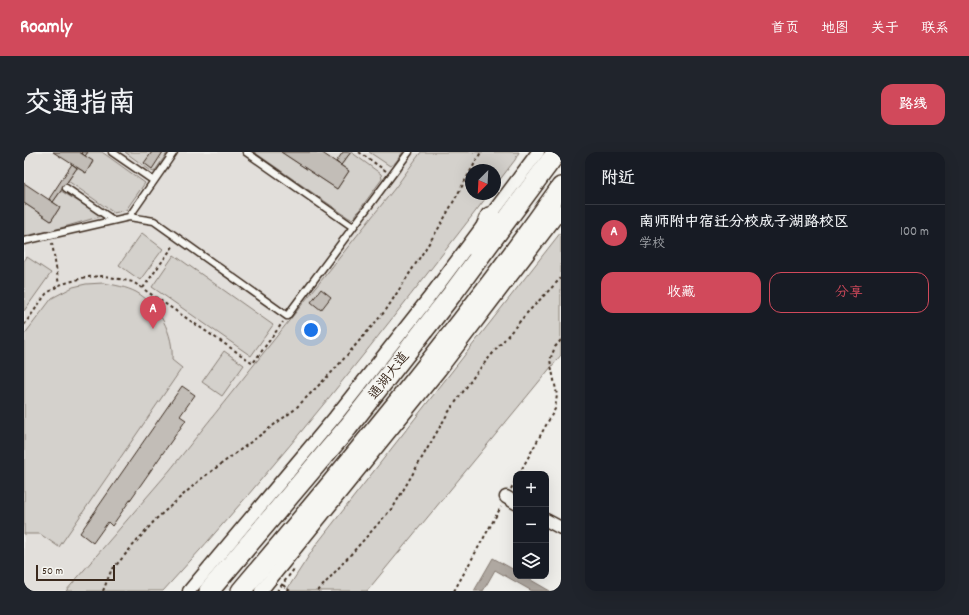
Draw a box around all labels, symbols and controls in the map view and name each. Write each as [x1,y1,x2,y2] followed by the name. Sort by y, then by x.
[20,15,72,42] text: Roamly
[771,19,799,39] text: 首页
[821,19,849,39] text: 地图
[871,19,899,39] text: 关于
[921,19,949,39] text: 联系
[881,84,945,125] button: 路线
[24,86,136,126] text: 交通指南
[465,164,501,200] north arrow
[601,168,635,192] text: 附近
[639,212,849,234] text: 南师附中宿迁分校成子湖路校区
[610,223,618,242] text: A
[900,223,929,242] text: 100 m
[639,235,665,254] text: 学校
[601,272,761,313] button: 收藏
[769,272,929,313] button: 分享
[140,296,166,329] pin: A
[301,320,321,340] your location
[364,348,415,404] street label: 通湖大道
[513,471,549,579] map controls
[513,471,549,507] button: +
[513,507,549,543] button: −
[513,543,549,579] button: layers
[36,563,115,582] scale bar
[42,564,63,580] text: 50 m

